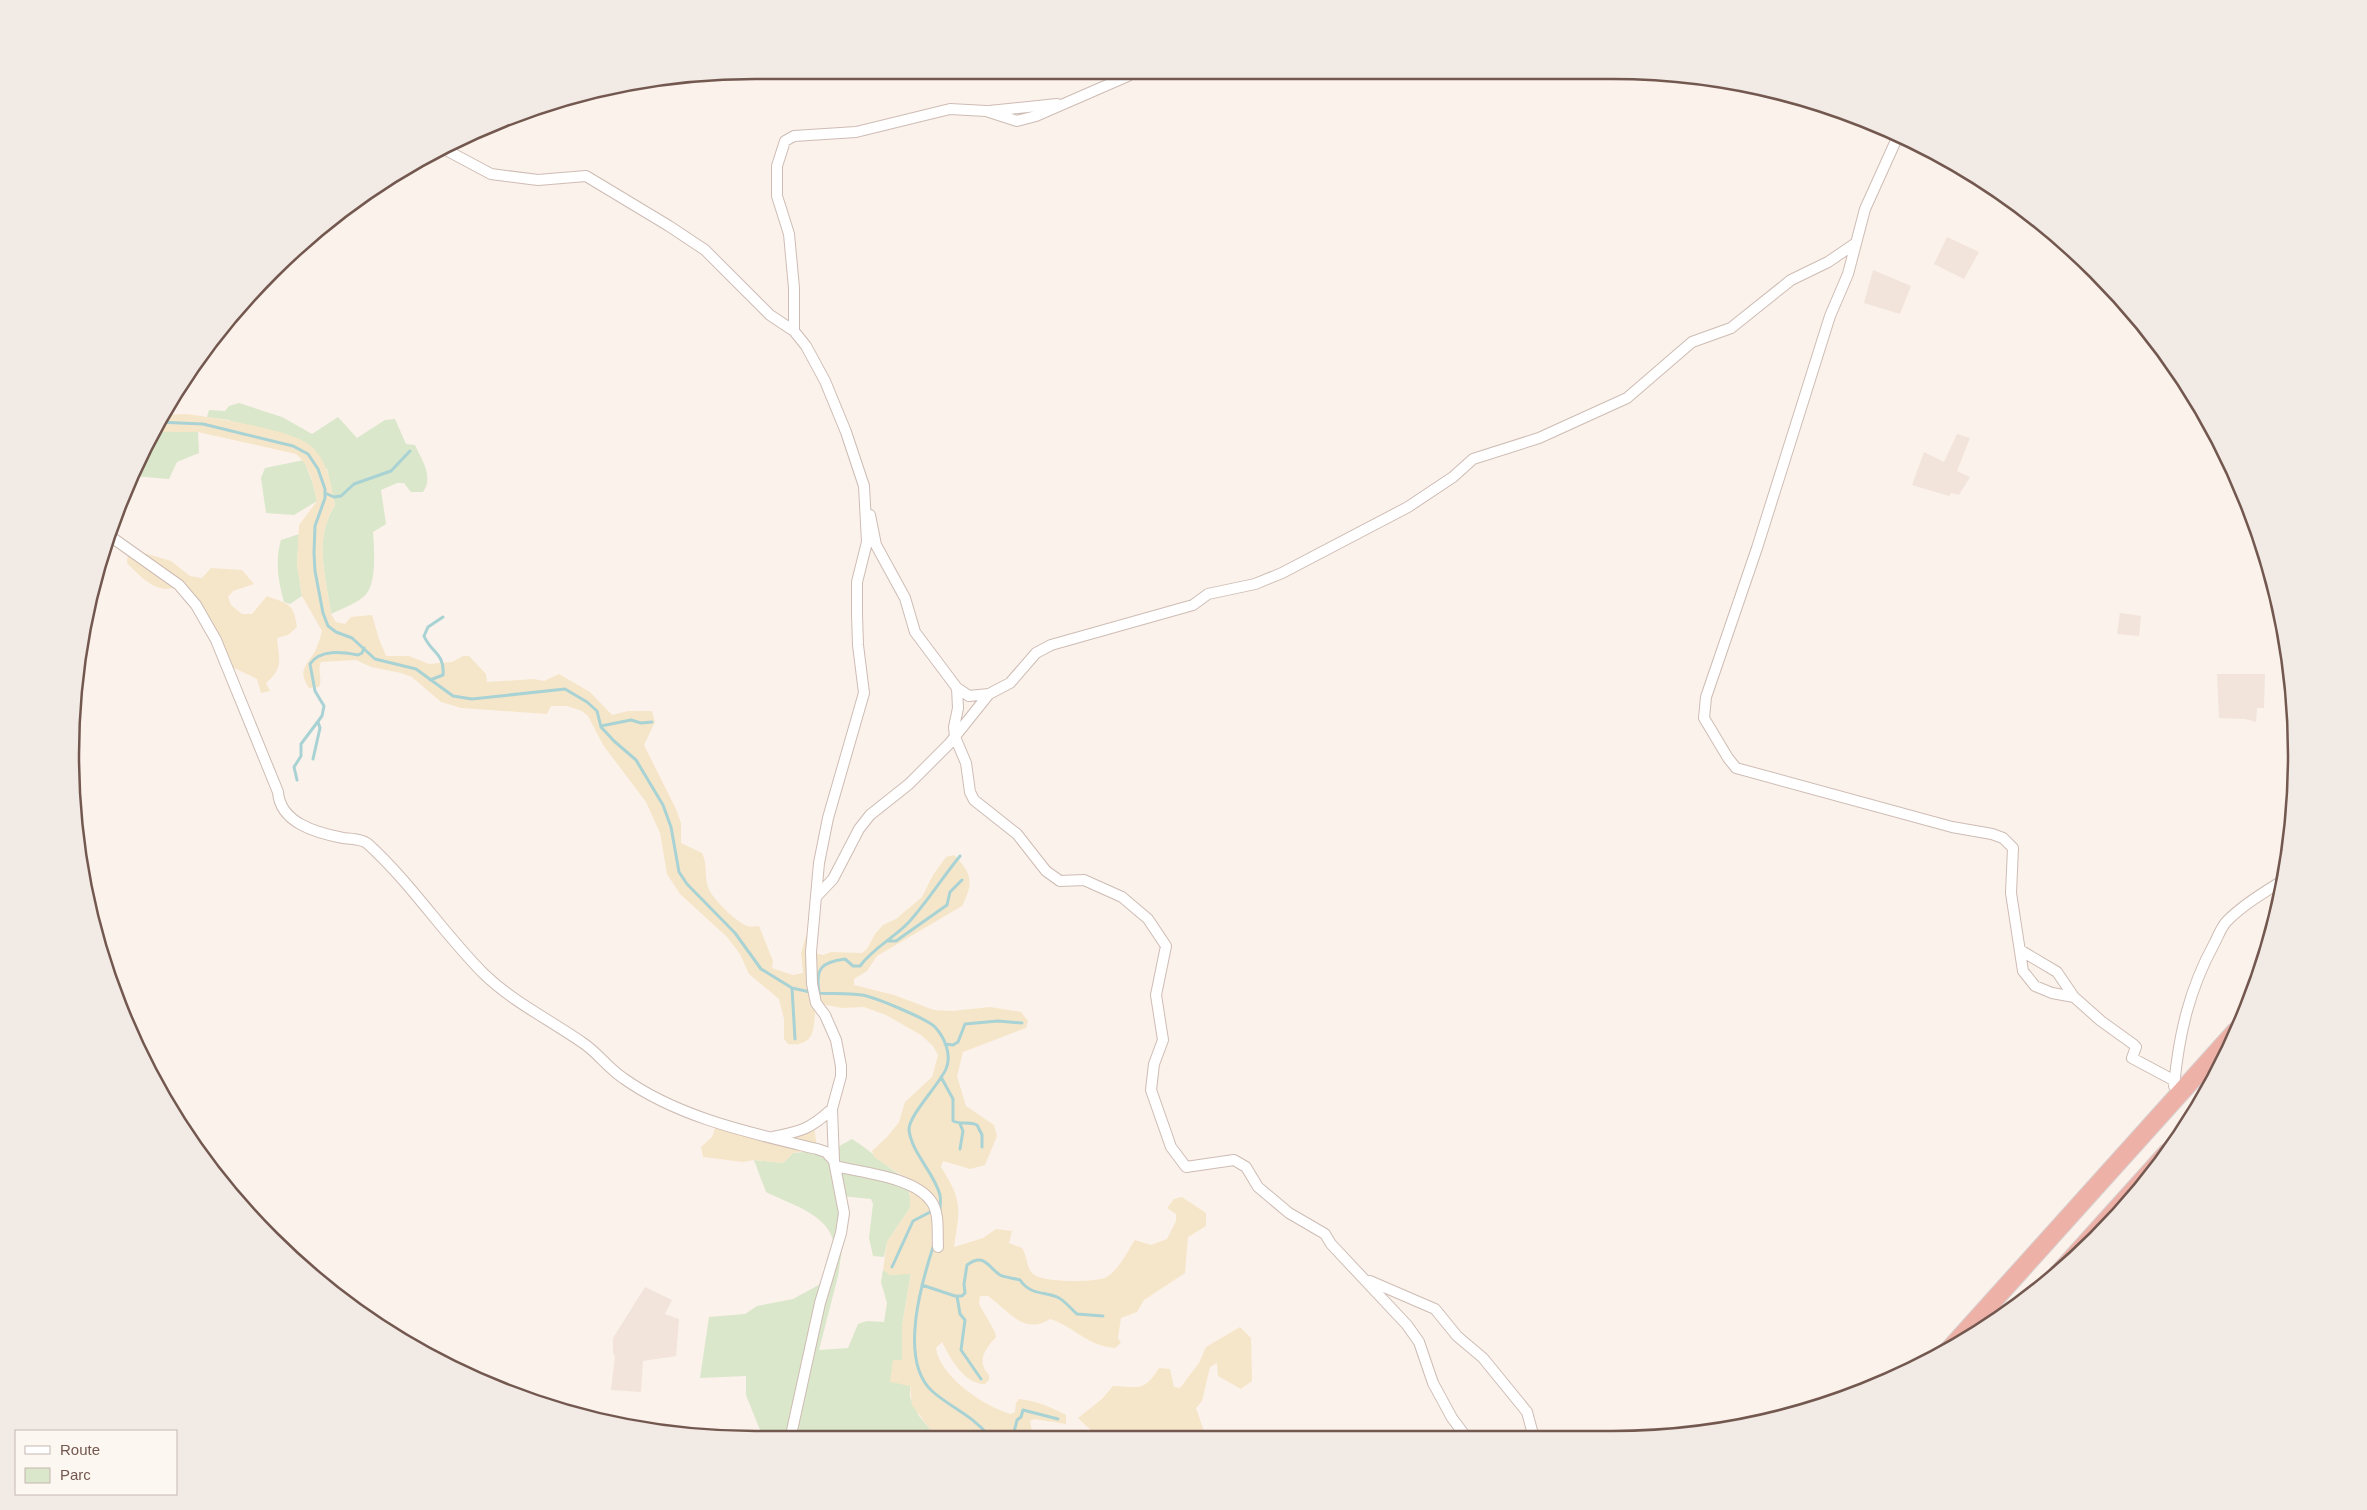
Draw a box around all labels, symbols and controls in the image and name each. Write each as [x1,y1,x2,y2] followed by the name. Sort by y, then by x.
[15,1430,178,1495] legend
[60,1441,100,1458] text: Route
[60,1466,91,1483] text: Parc

